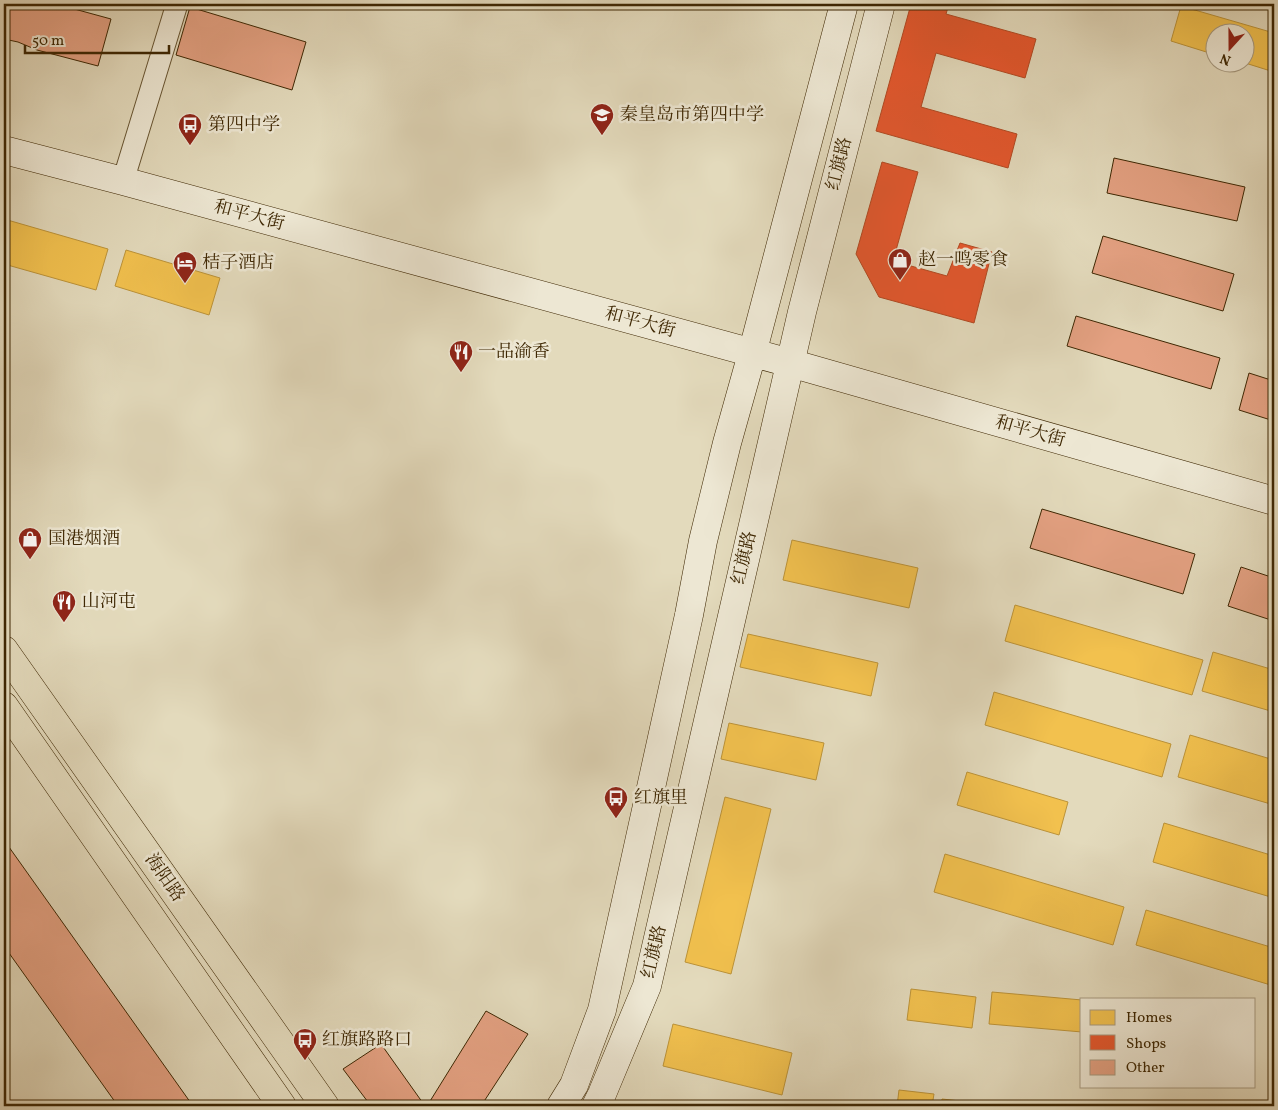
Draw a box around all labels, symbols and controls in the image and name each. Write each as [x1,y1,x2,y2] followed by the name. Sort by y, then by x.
[25,22,169,54] scale bar
[1206,22,1256,72] north arrow
[32,31,64,52] text: 50 m
[1218,48,1234,69] text: N
[589,102,615,136] school or university icon: 秦皇岛市第四中学
[620,103,764,128] place label: 秦皇岛市第四中学
[177,112,203,146] bus stop icon: 第四中学
[208,113,280,138] place label: 第四中学
[821,135,859,193] street label: 红旗路
[211,195,287,237] street label: 和平大街
[887,247,913,281] shop icon: 赵一鸣零食
[918,248,1008,273] place label: 赵一鸣零食
[172,250,198,284] hotel icon: 桔子酒店
[202,251,274,276] place label: 桔子酒店
[602,302,678,344] street label: 和平大街
[448,339,474,373] restaurant icon: 一品渝香
[478,340,550,365] place label: 一品渝香
[992,410,1068,454] street label: 和平大街
[17,526,43,560] shop icon: 国港烟酒
[48,527,120,552] place label: 国港烟酒
[727,529,763,587] street label: 红旗路
[51,589,77,623] restaurant icon: 山河屯
[82,590,136,615] place label: 山河屯
[603,785,629,819] bus stop icon: 红旗里
[634,786,688,811] place label: 红旗里
[138,849,190,907] street label: 海阳路
[637,923,673,981] street label: 红旗路
[1080,998,1256,1088] legend
[1126,1008,1172,1029] text: Homes
[292,1027,318,1061] bus stop icon: 红旗路路口
[322,1028,412,1053] place label: 红旗路路口
[1126,1034,1166,1055] text: Shops
[1126,1058,1165,1079] text: Other

